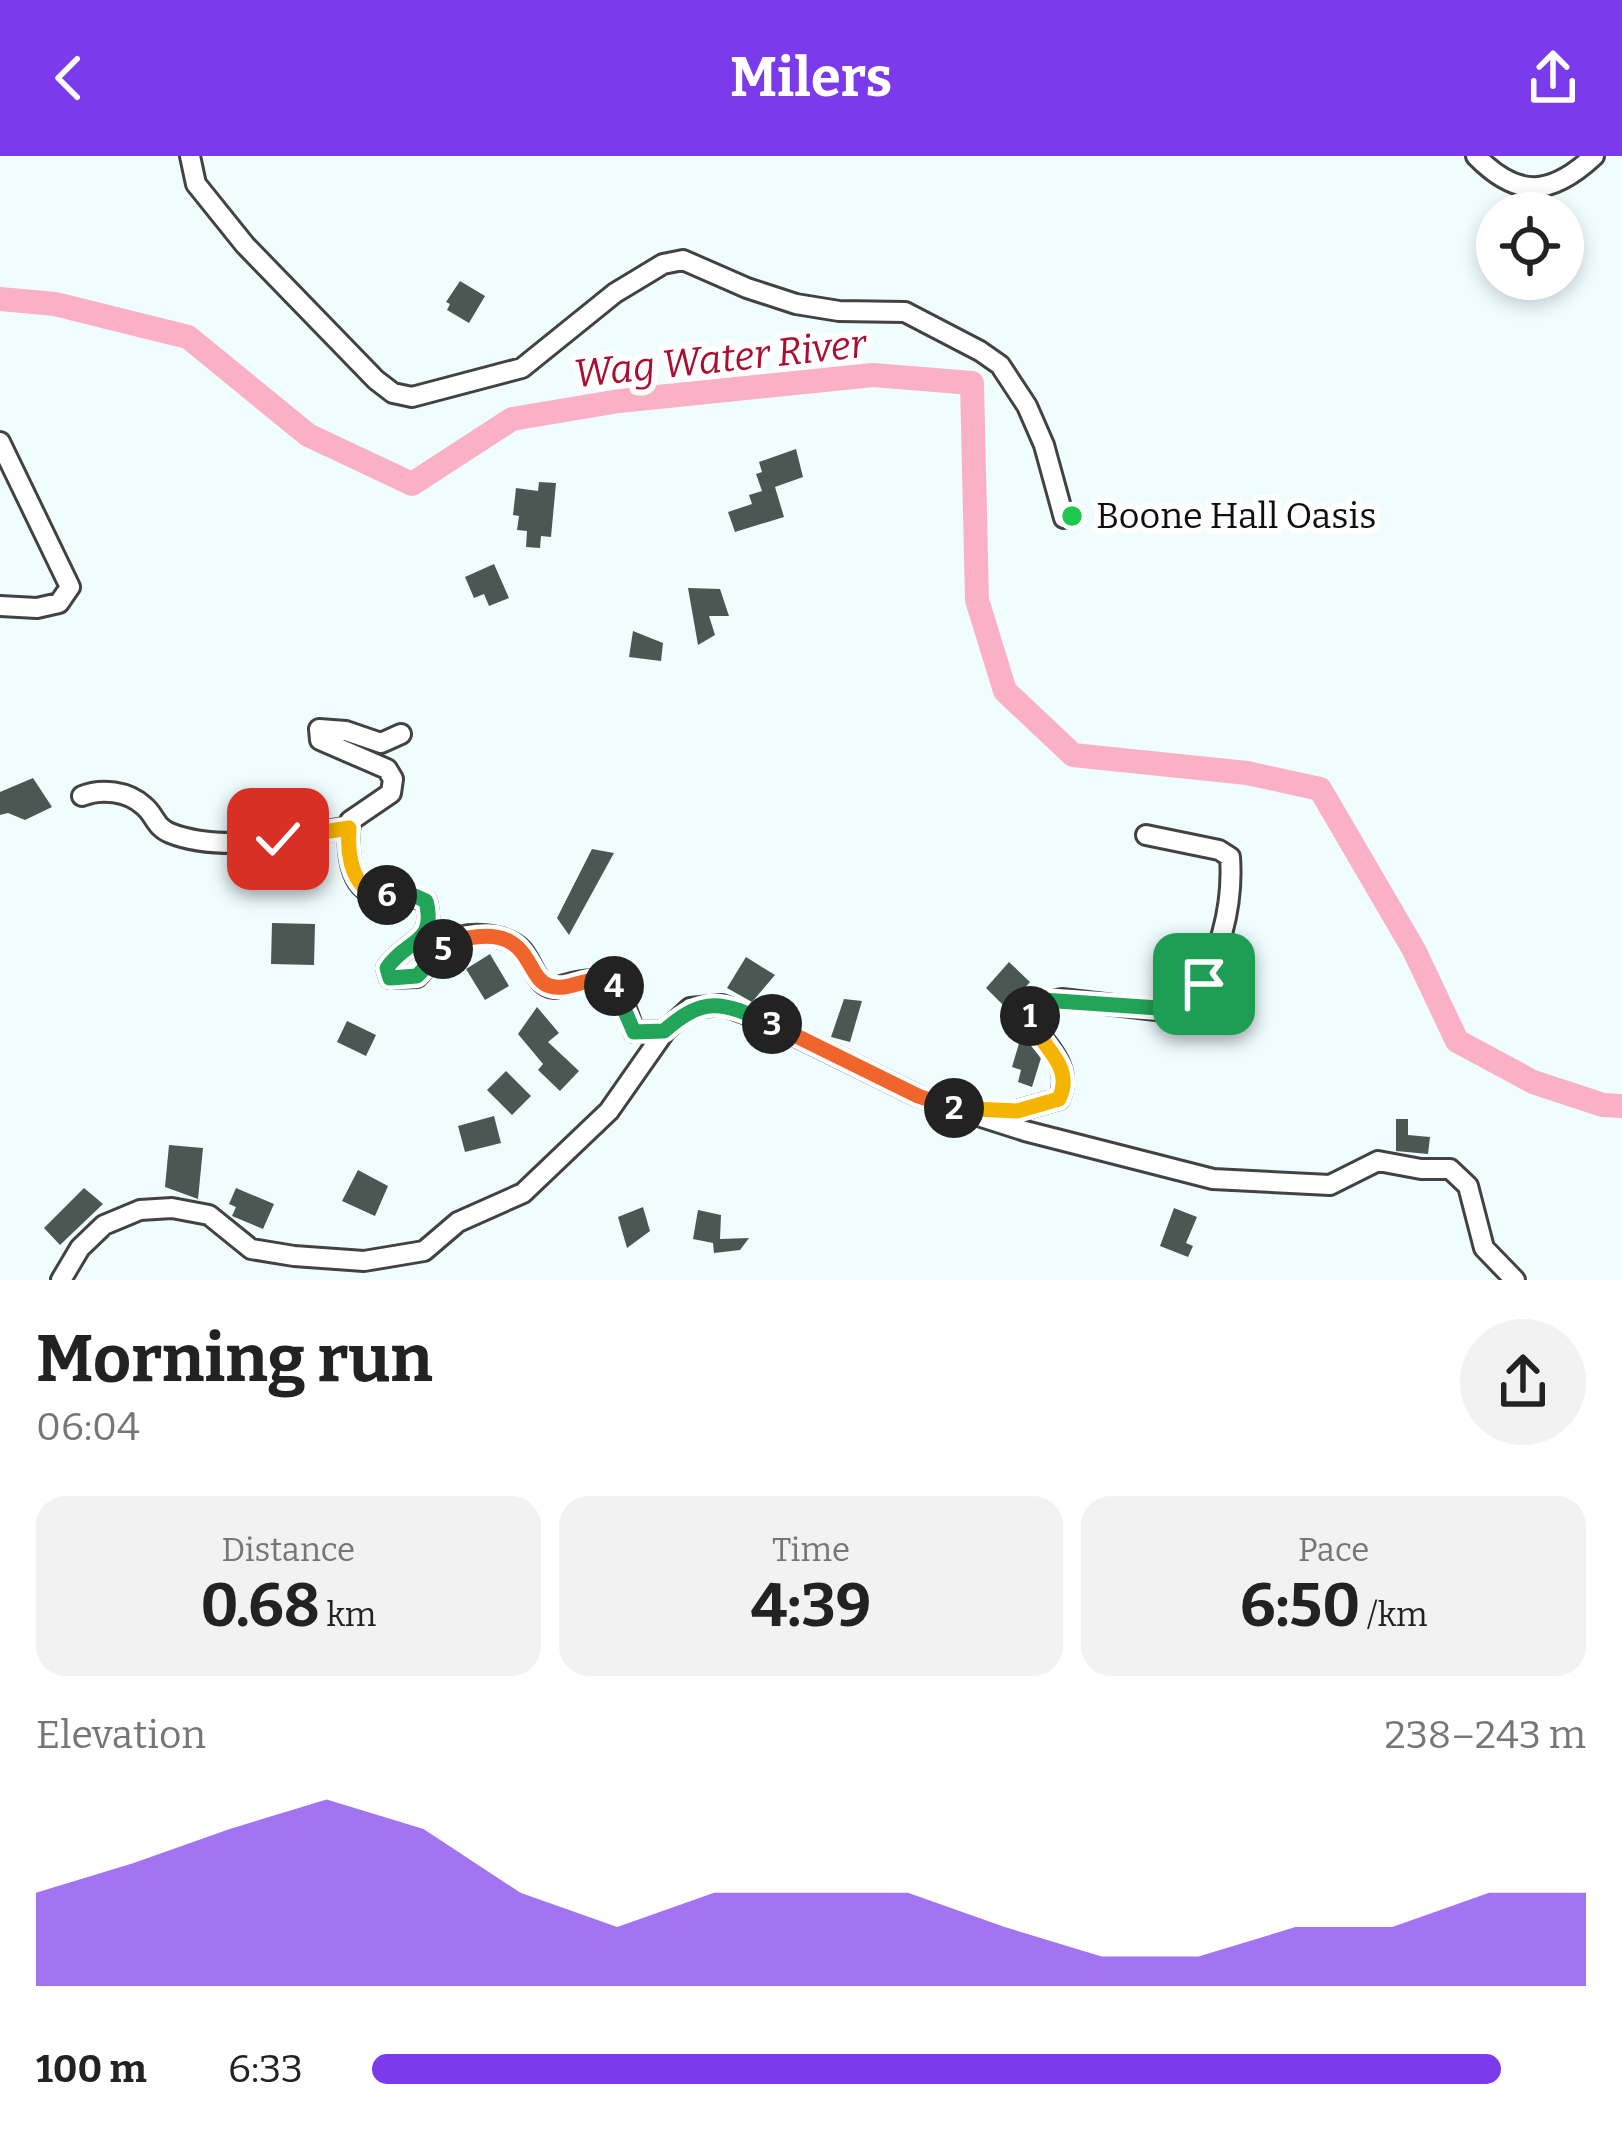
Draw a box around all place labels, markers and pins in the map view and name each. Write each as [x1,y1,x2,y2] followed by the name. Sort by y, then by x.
[1096,494,1376,538] place label: Boone Hall Oasis
[1059,503,1085,529] marker: Boone Hall Oasis
[227,788,329,890] pin
[357,865,417,925] pin: 6
[413,919,473,979] pin: 5
[1153,933,1255,1035] pin
[584,956,644,1016] pin: 4
[1000,986,1060,1046] pin: 1
[742,994,802,1054] pin: 3
[924,1078,984,1138] pin: 2

